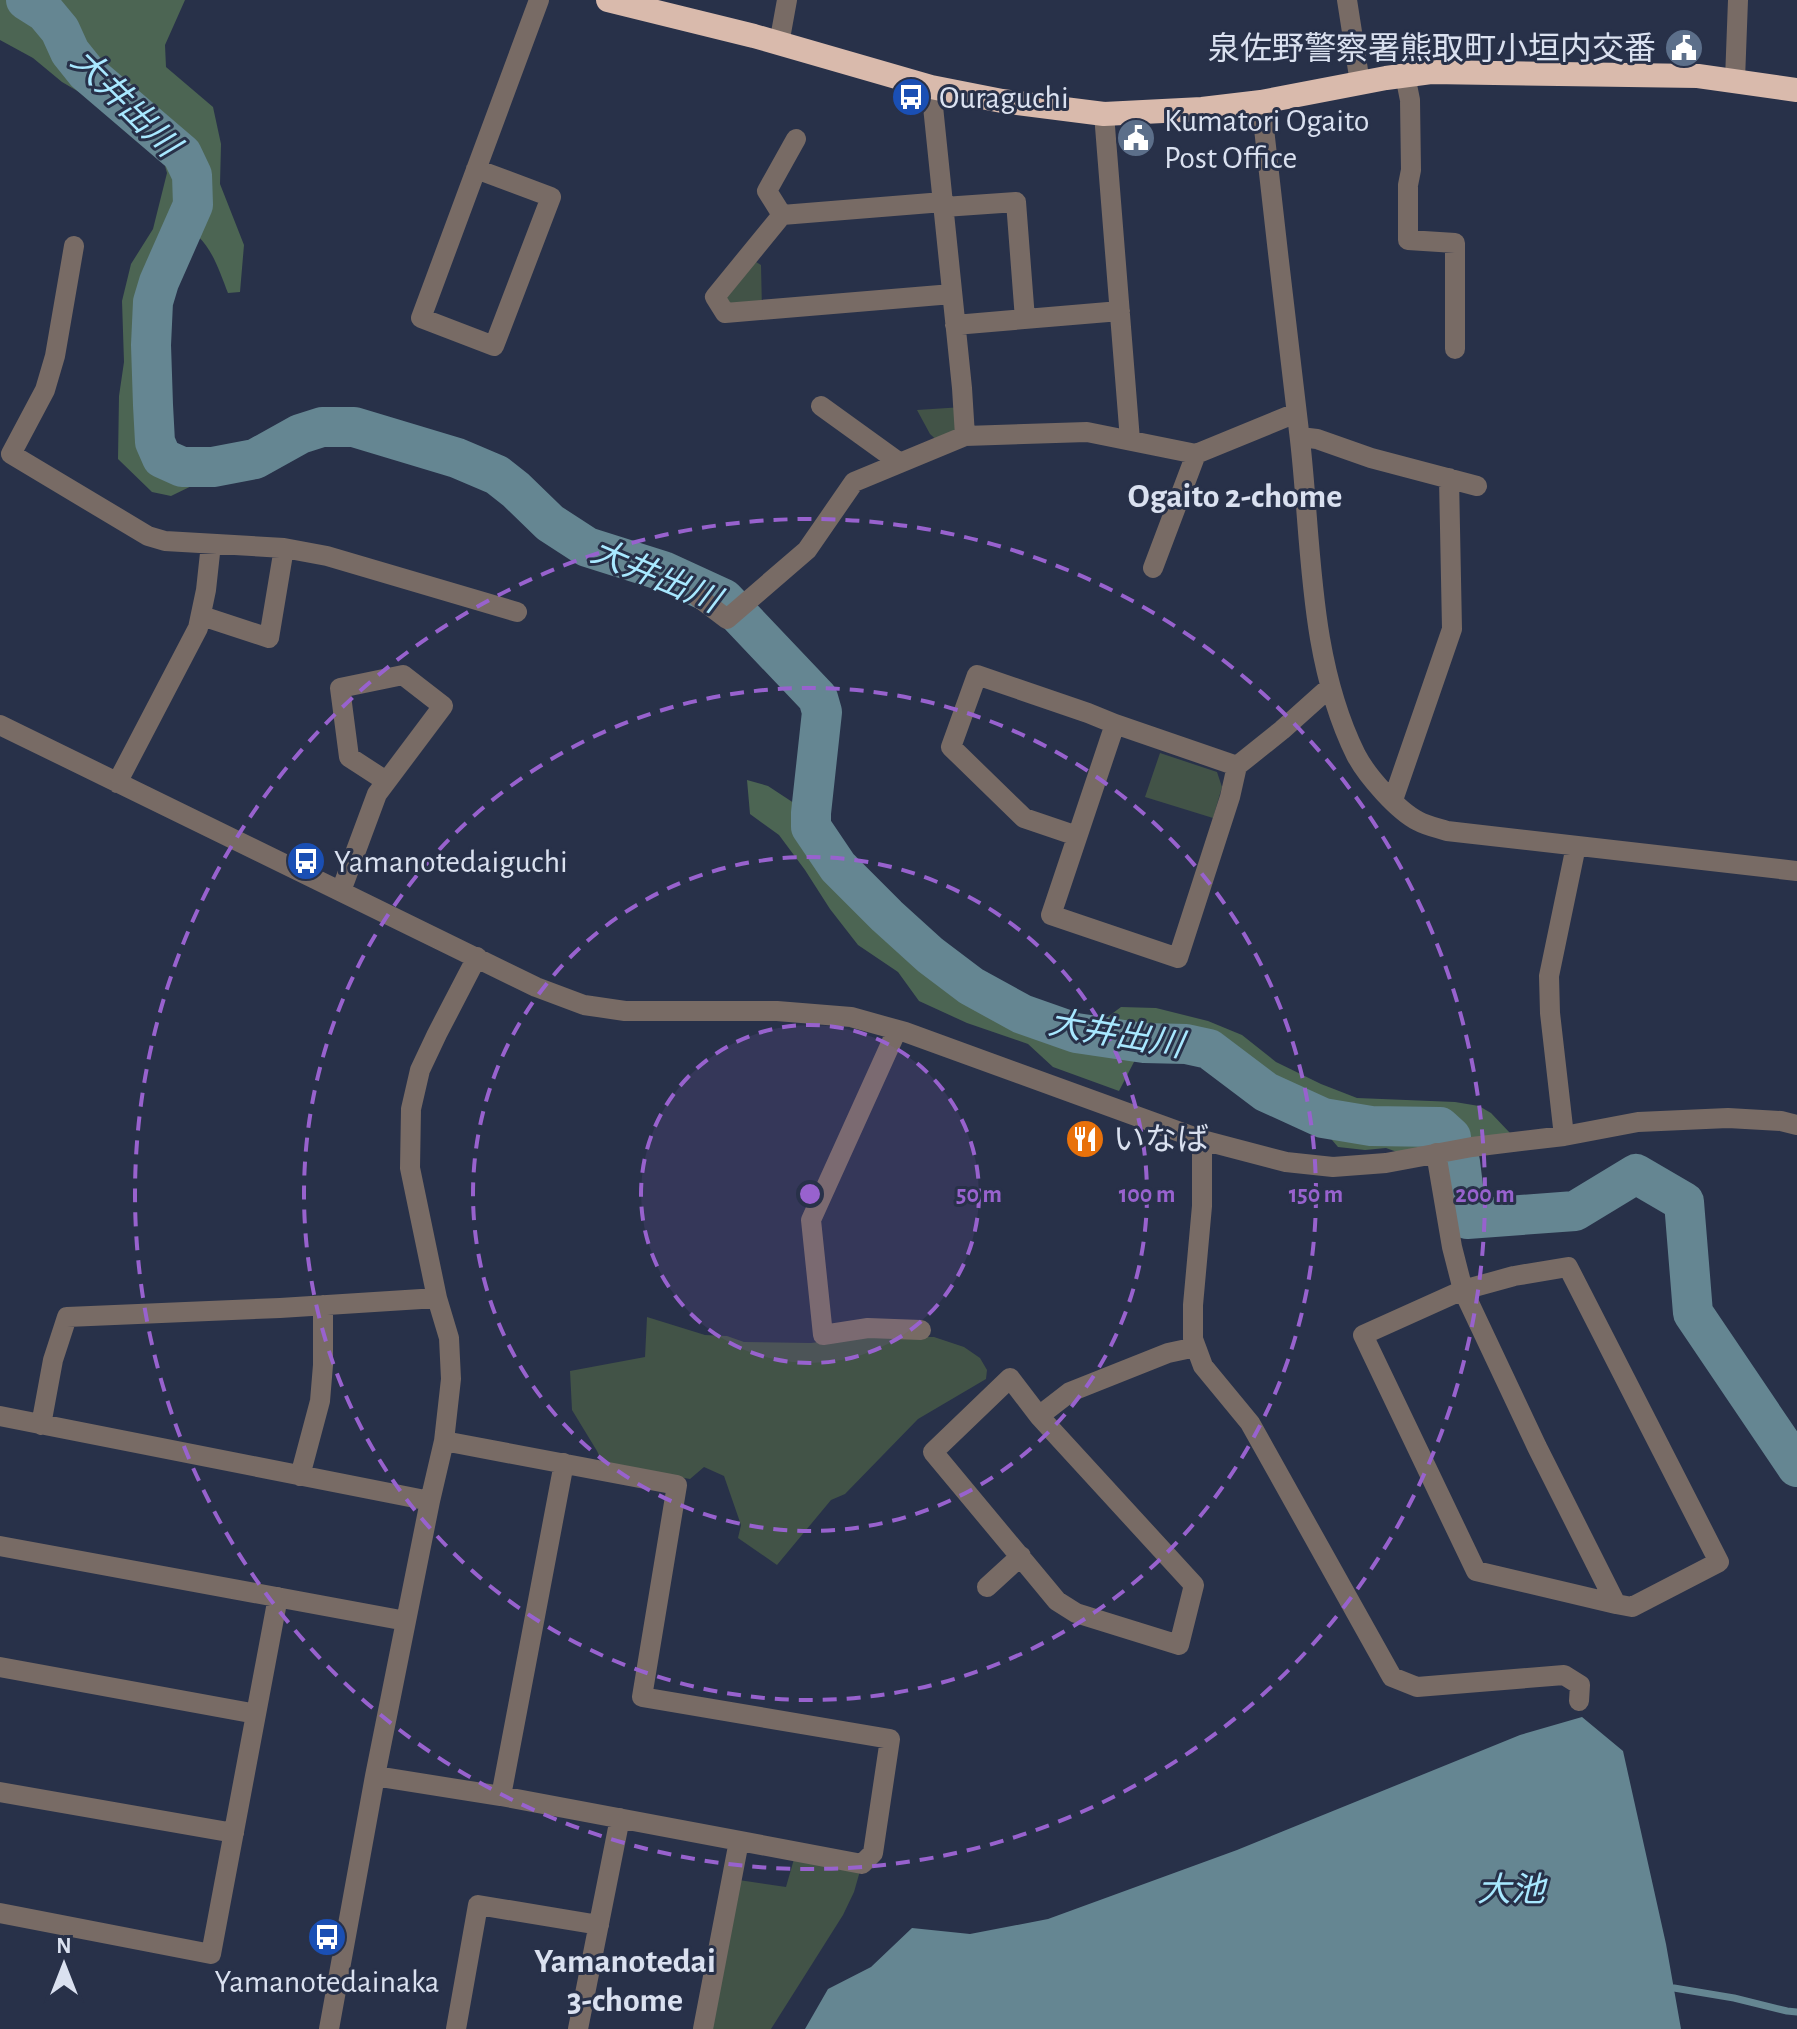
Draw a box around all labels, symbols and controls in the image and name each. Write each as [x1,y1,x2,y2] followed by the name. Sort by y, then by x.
[1663,27,1705,69] public building icon: 泉佐野警察署熊取町小垣内交番
[1208,31,1656,65] place label: 泉佐野警察署熊取町小垣内交番
[64,42,188,166] water label: 大井出川
[890,76,932,118] bus stop icon: Ouraguchi
[939,82,1069,114] place label: Ouraguchi
[1164,105,1369,174] place label: Kumatori Ogaito Post Office
[1115,117,1157,159] public building icon: Kumatori Ogaito Post Office
[1128,480,1342,514] district label: Ogaito 2-chome
[586,533,728,620] water label: 大井出川
[285,840,327,882] bus stop icon: Yamanotedaiguchi
[334,846,568,878] place label: Yamanotedaiguchi
[1046,1004,1189,1064] water label: 大井出川
[1064,1118,1106,1160] restaurant icon: いなば
[1113,1123,1209,1156] place label: いなば
[796,1180,824,1208] centre of rings
[956,1183,1002,1207] text: 50 m
[1119,1183,1175,1207] text: 100 m
[1289,1183,1343,1207] text: 150 m
[1455,1183,1515,1207] text: 200 m
[1477,1872,1548,1908] water label: 大池
[306,1916,348,1958] bus stop icon: Yamanotedainaka
[24,1925,104,2005] north arrow
[56,1935,72,1957] text: N
[534,1945,716,2018] district label: Yamanotedai 3-chome
[214,1966,440,1998] place label: Yamanotedainaka

